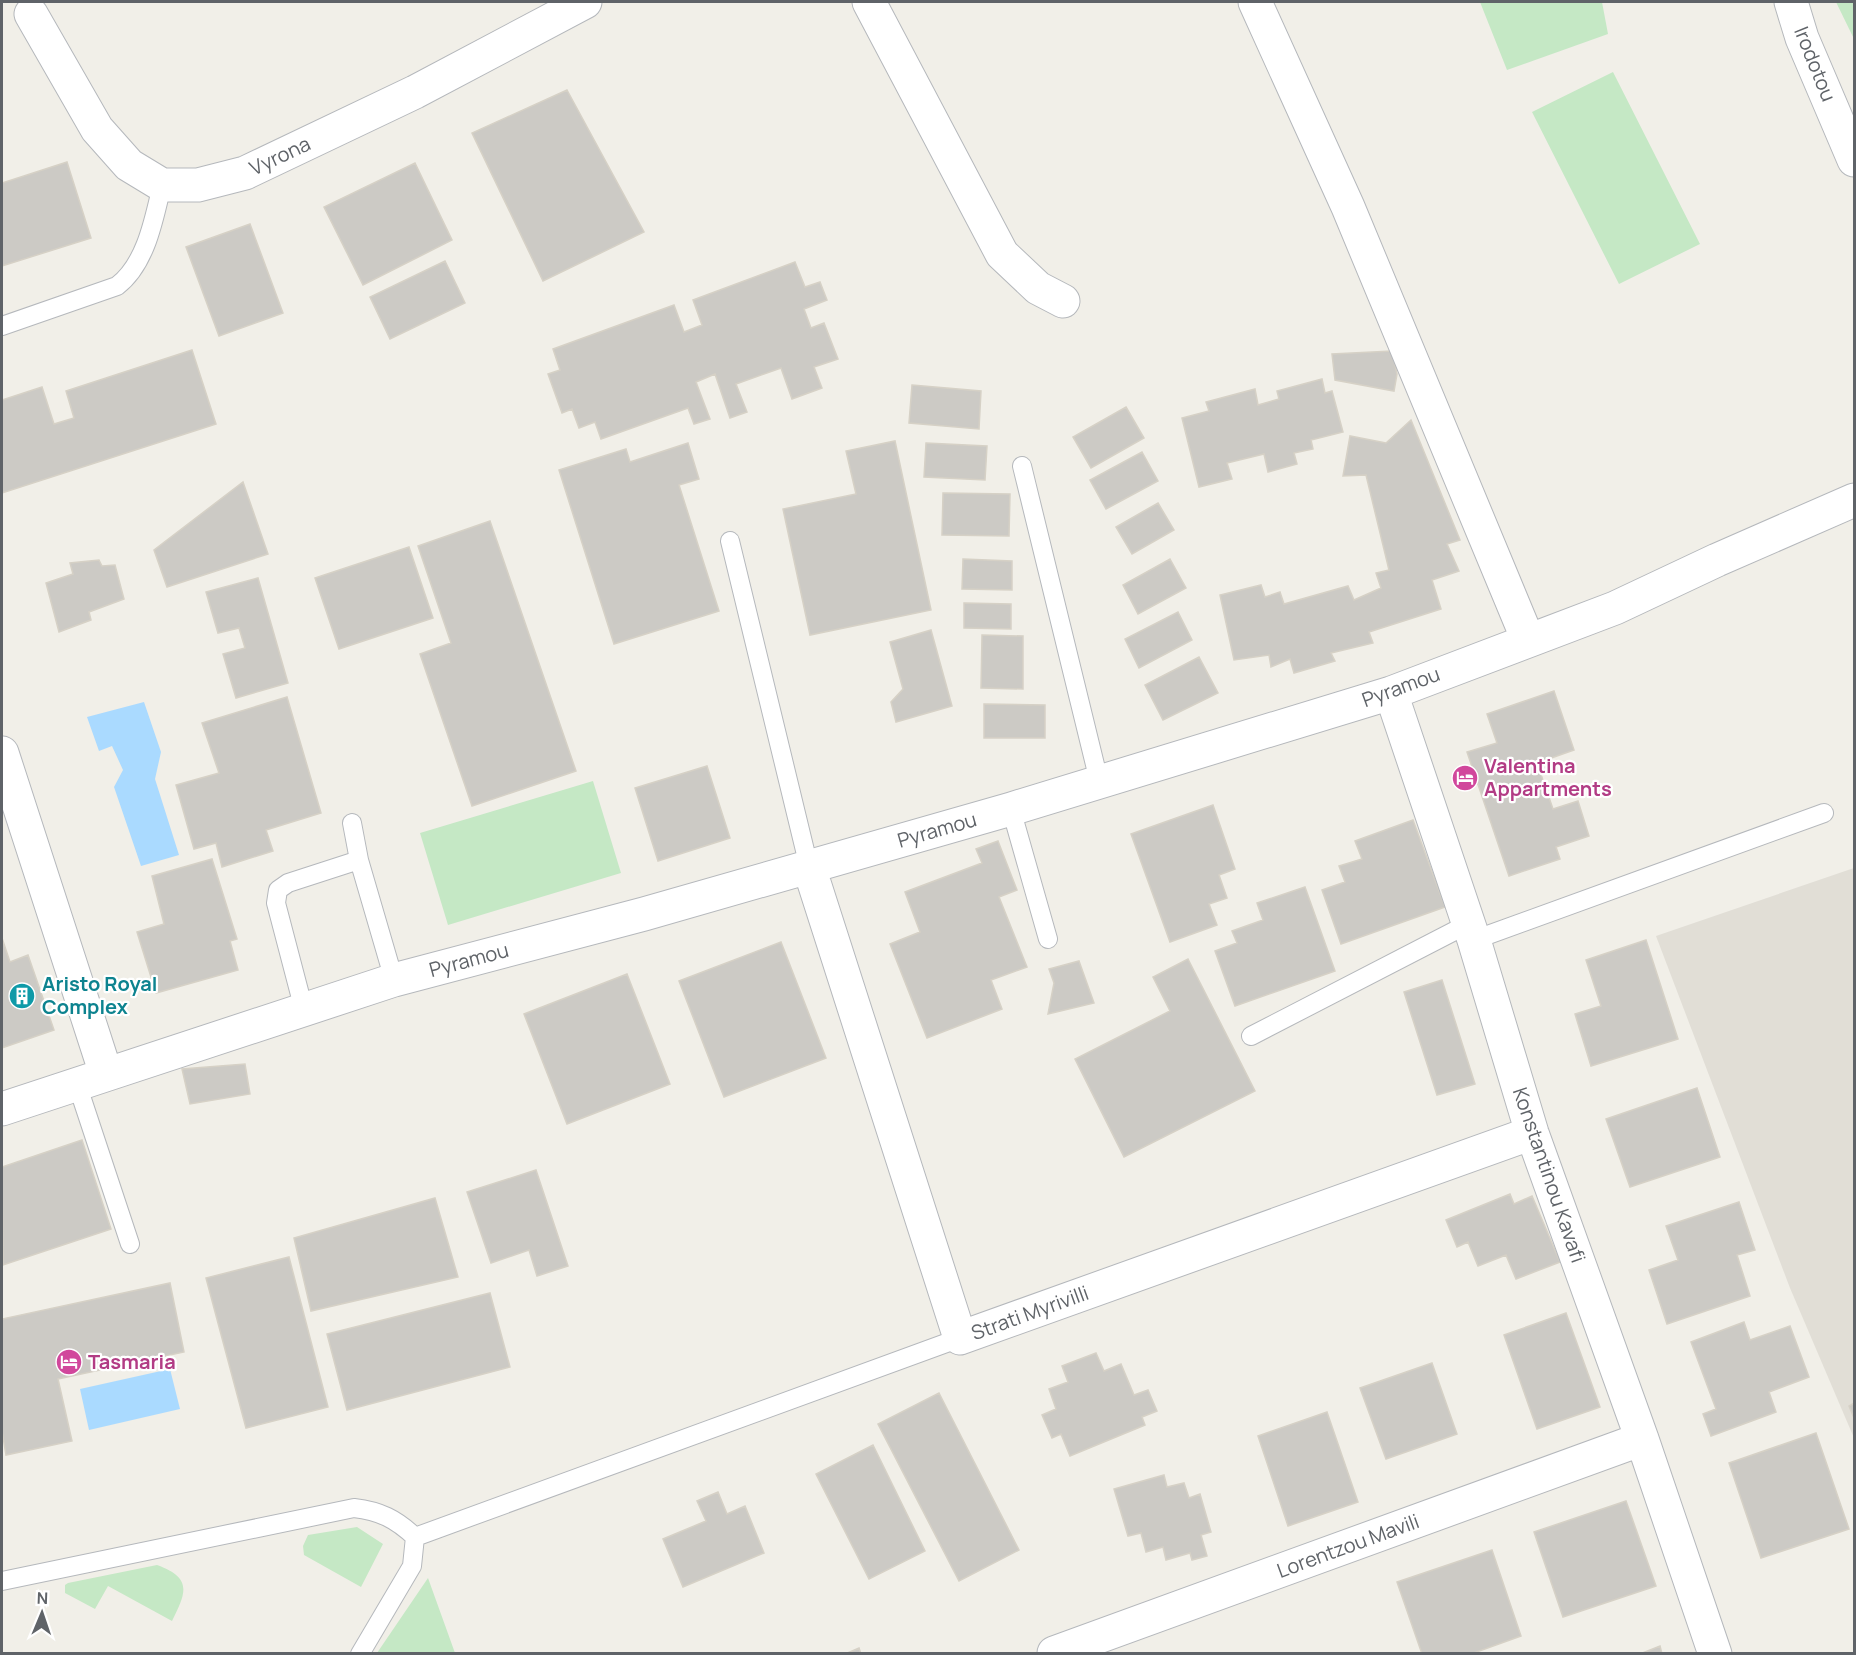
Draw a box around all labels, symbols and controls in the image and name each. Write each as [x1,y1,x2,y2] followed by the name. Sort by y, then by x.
[1788,22,1843,105] street label: Irodotou
[245,130,315,181] street label: Vyrona
[1358,660,1444,713] street label: Pyramou
[1484,752,1612,802] place label: Valentina Appartments
[1450,763,1480,793] hotel icon: Valentina Appartments
[894,805,980,854] street label: Pyramou
[426,936,512,983] street label: Pyramou
[42,970,157,1020] place label: Aristo Royal Complex
[7,981,37,1011] building icon: Aristo Royal Complex
[1507,1084,1592,1266] street label: Konstantinou Kavafi
[967,1279,1092,1346] street label: Strati Myrivilli
[54,1347,84,1377] hotel icon: Tasmaria
[88,1348,176,1375] place label: Tasmaria
[1273,1507,1423,1584] street label: Lorentzou Mavili
[12,1583,72,1643] north arrow
[36,1587,49,1609] text: N

